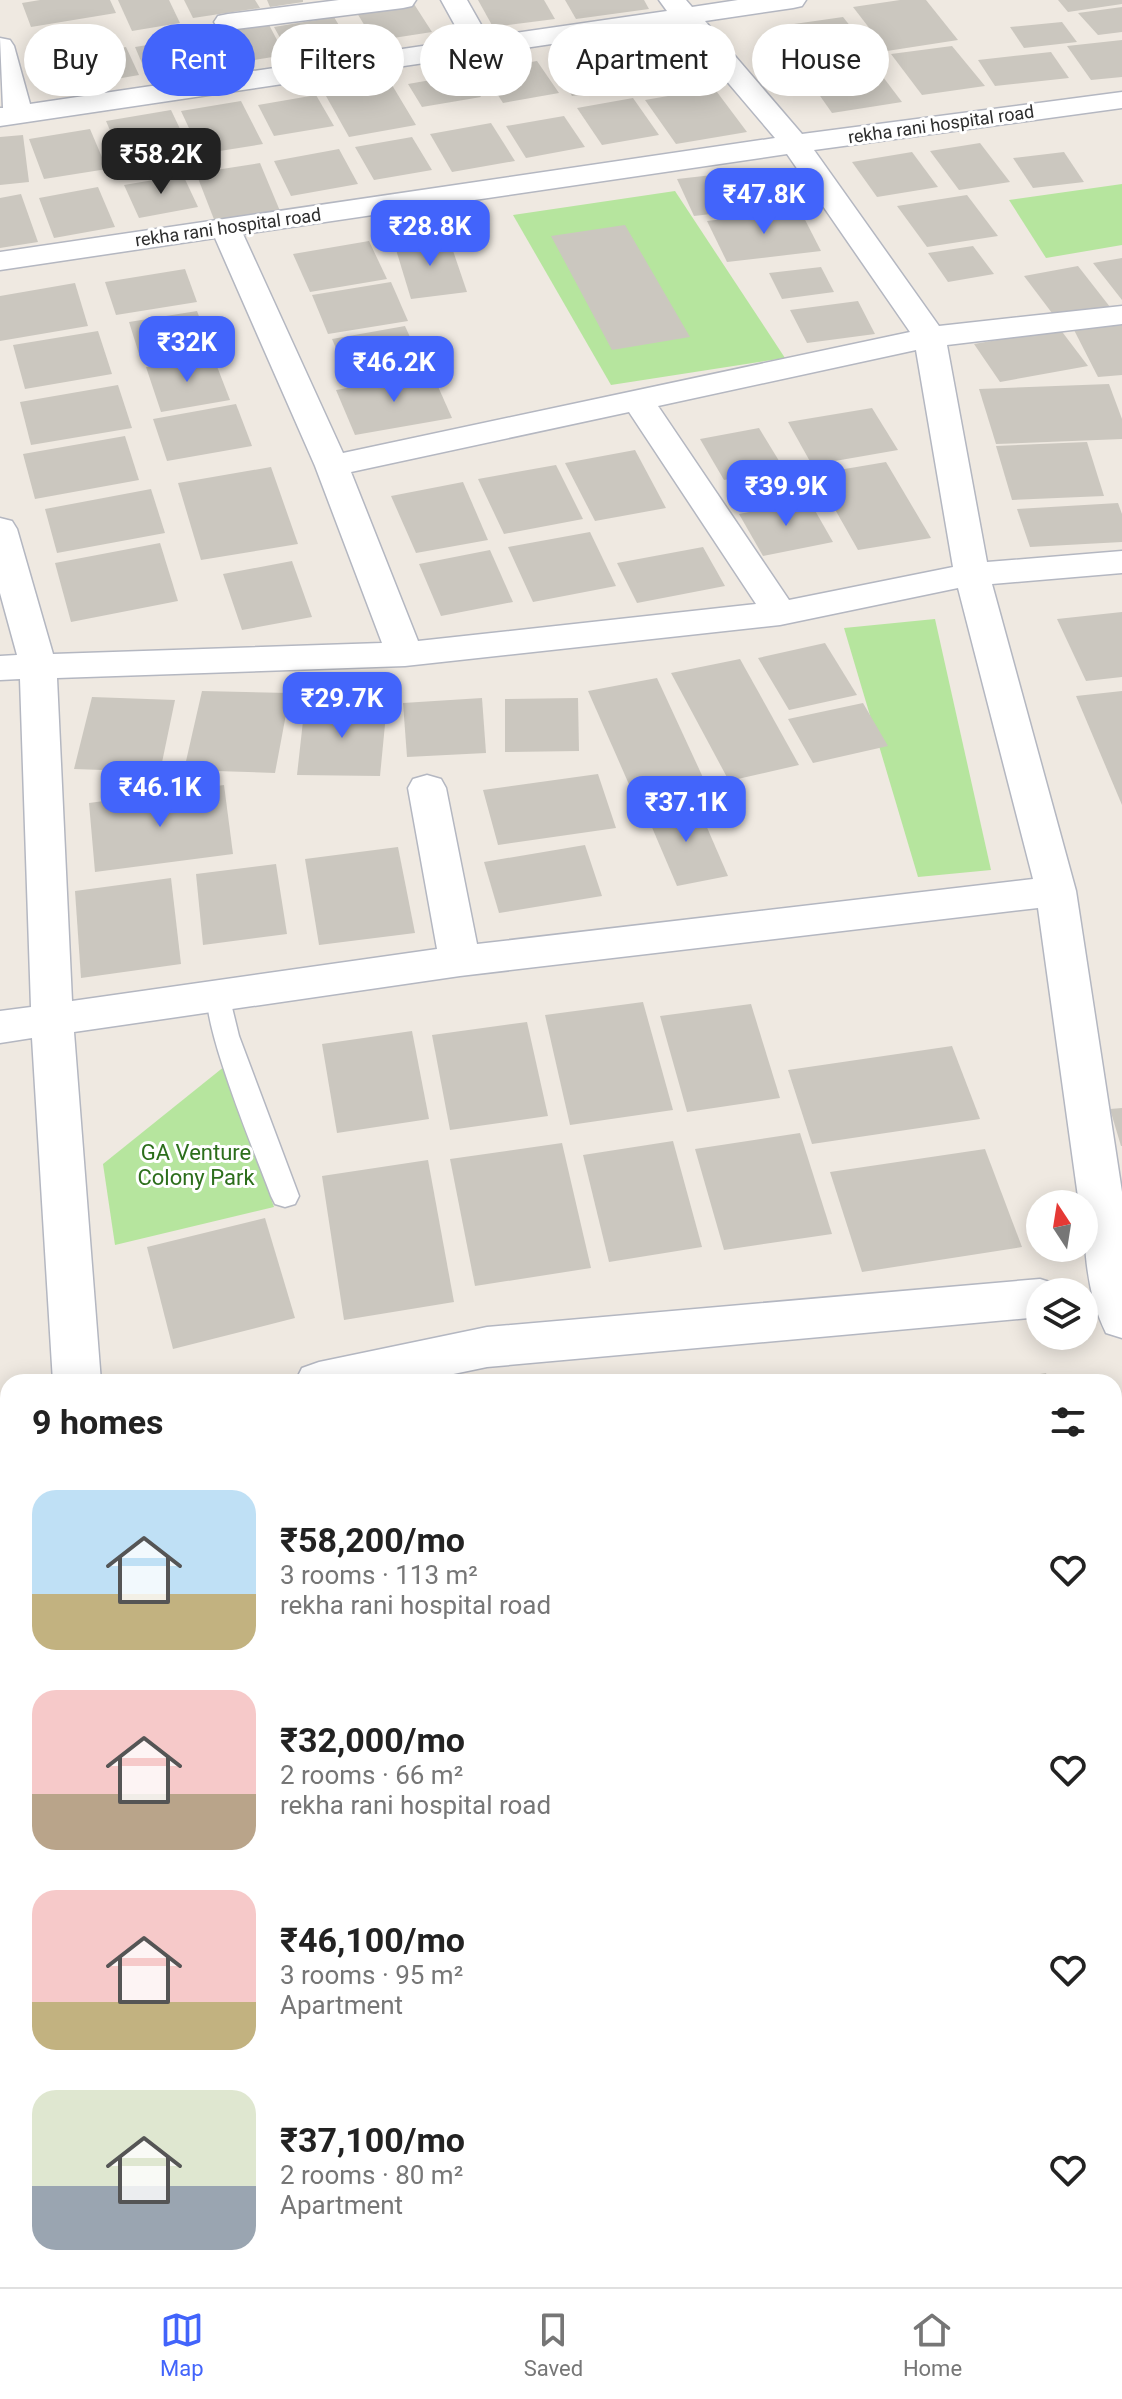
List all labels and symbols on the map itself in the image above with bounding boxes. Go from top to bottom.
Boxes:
street label: rekha rani hospital road [847,101,1035,147]
pin: ₹58.2K [96,128,226,196]
pin: ₹47.8K [699,168,829,236]
pin: ₹28.8K [365,200,495,268]
street label: rekha rani hospital road [134,204,322,250]
pin: ₹32K [140,316,234,384]
pin: ₹46.2K [329,336,459,404]
pin: ₹39.9K [721,460,851,528]
pin: ₹29.7K [277,672,407,740]
pin: ₹46.1K [95,761,225,829]
pin: ₹37.1K [621,776,751,844]
park label: GA Venture Colony Park [137,1140,255,1190]
north arrow [1026,1190,1098,1262]

